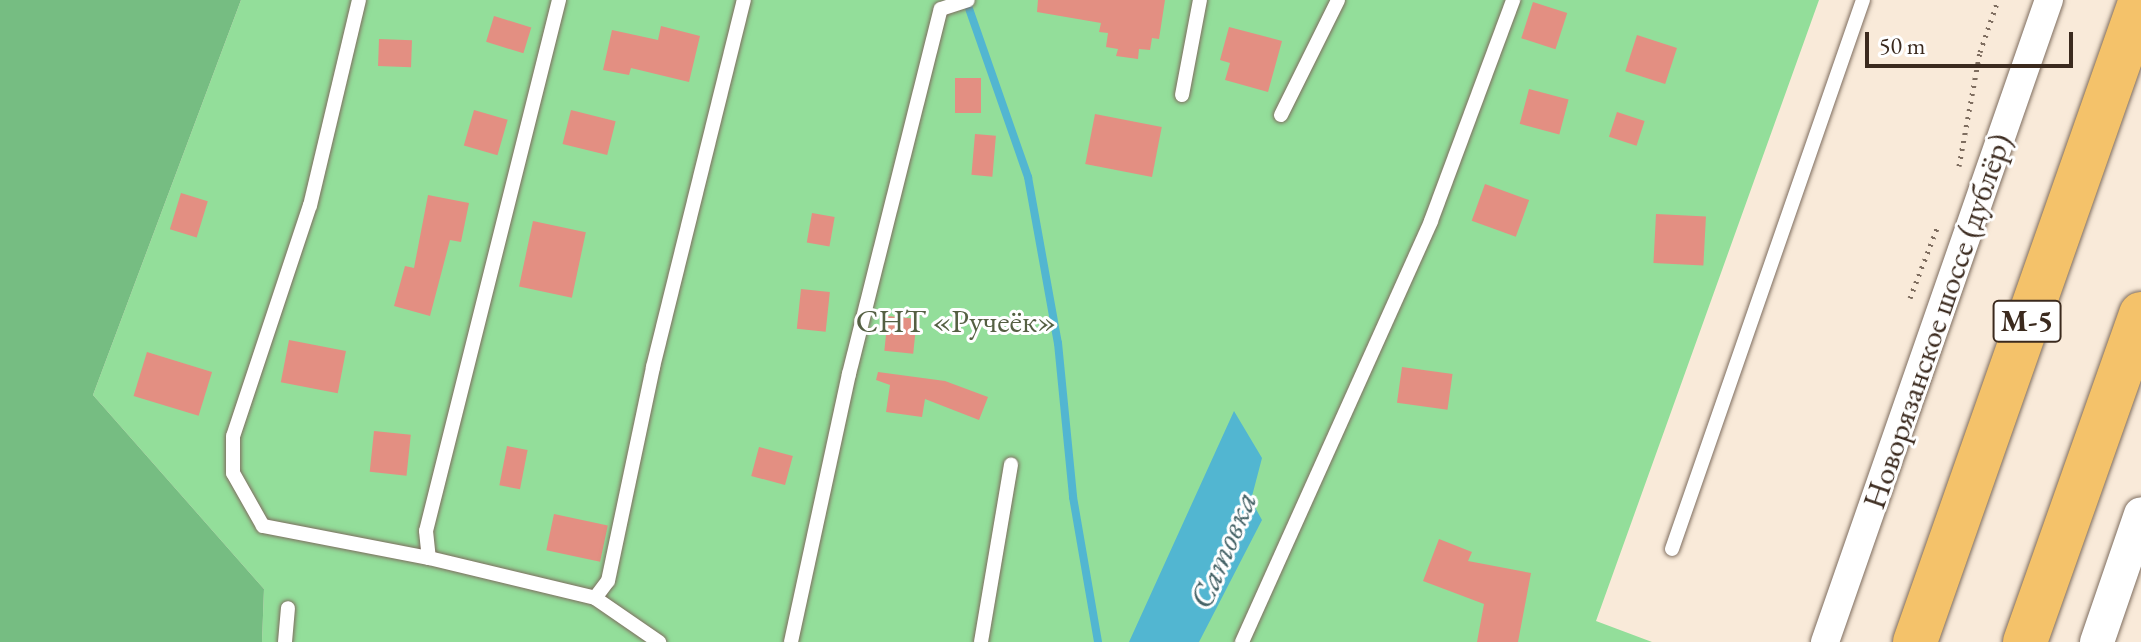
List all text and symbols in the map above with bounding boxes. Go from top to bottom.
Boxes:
scale bar [1869,16,2077,66]
text: 50 m [1879,30,1926,61]
street label: Новорязанское шоссе (дублёр) [1855,128,2019,514]
road number: М-5 [1991,295,2063,347]
park label: СНТ «Ручеёк» [856,302,1056,340]
water label: Сатовка [1180,485,1266,615]

